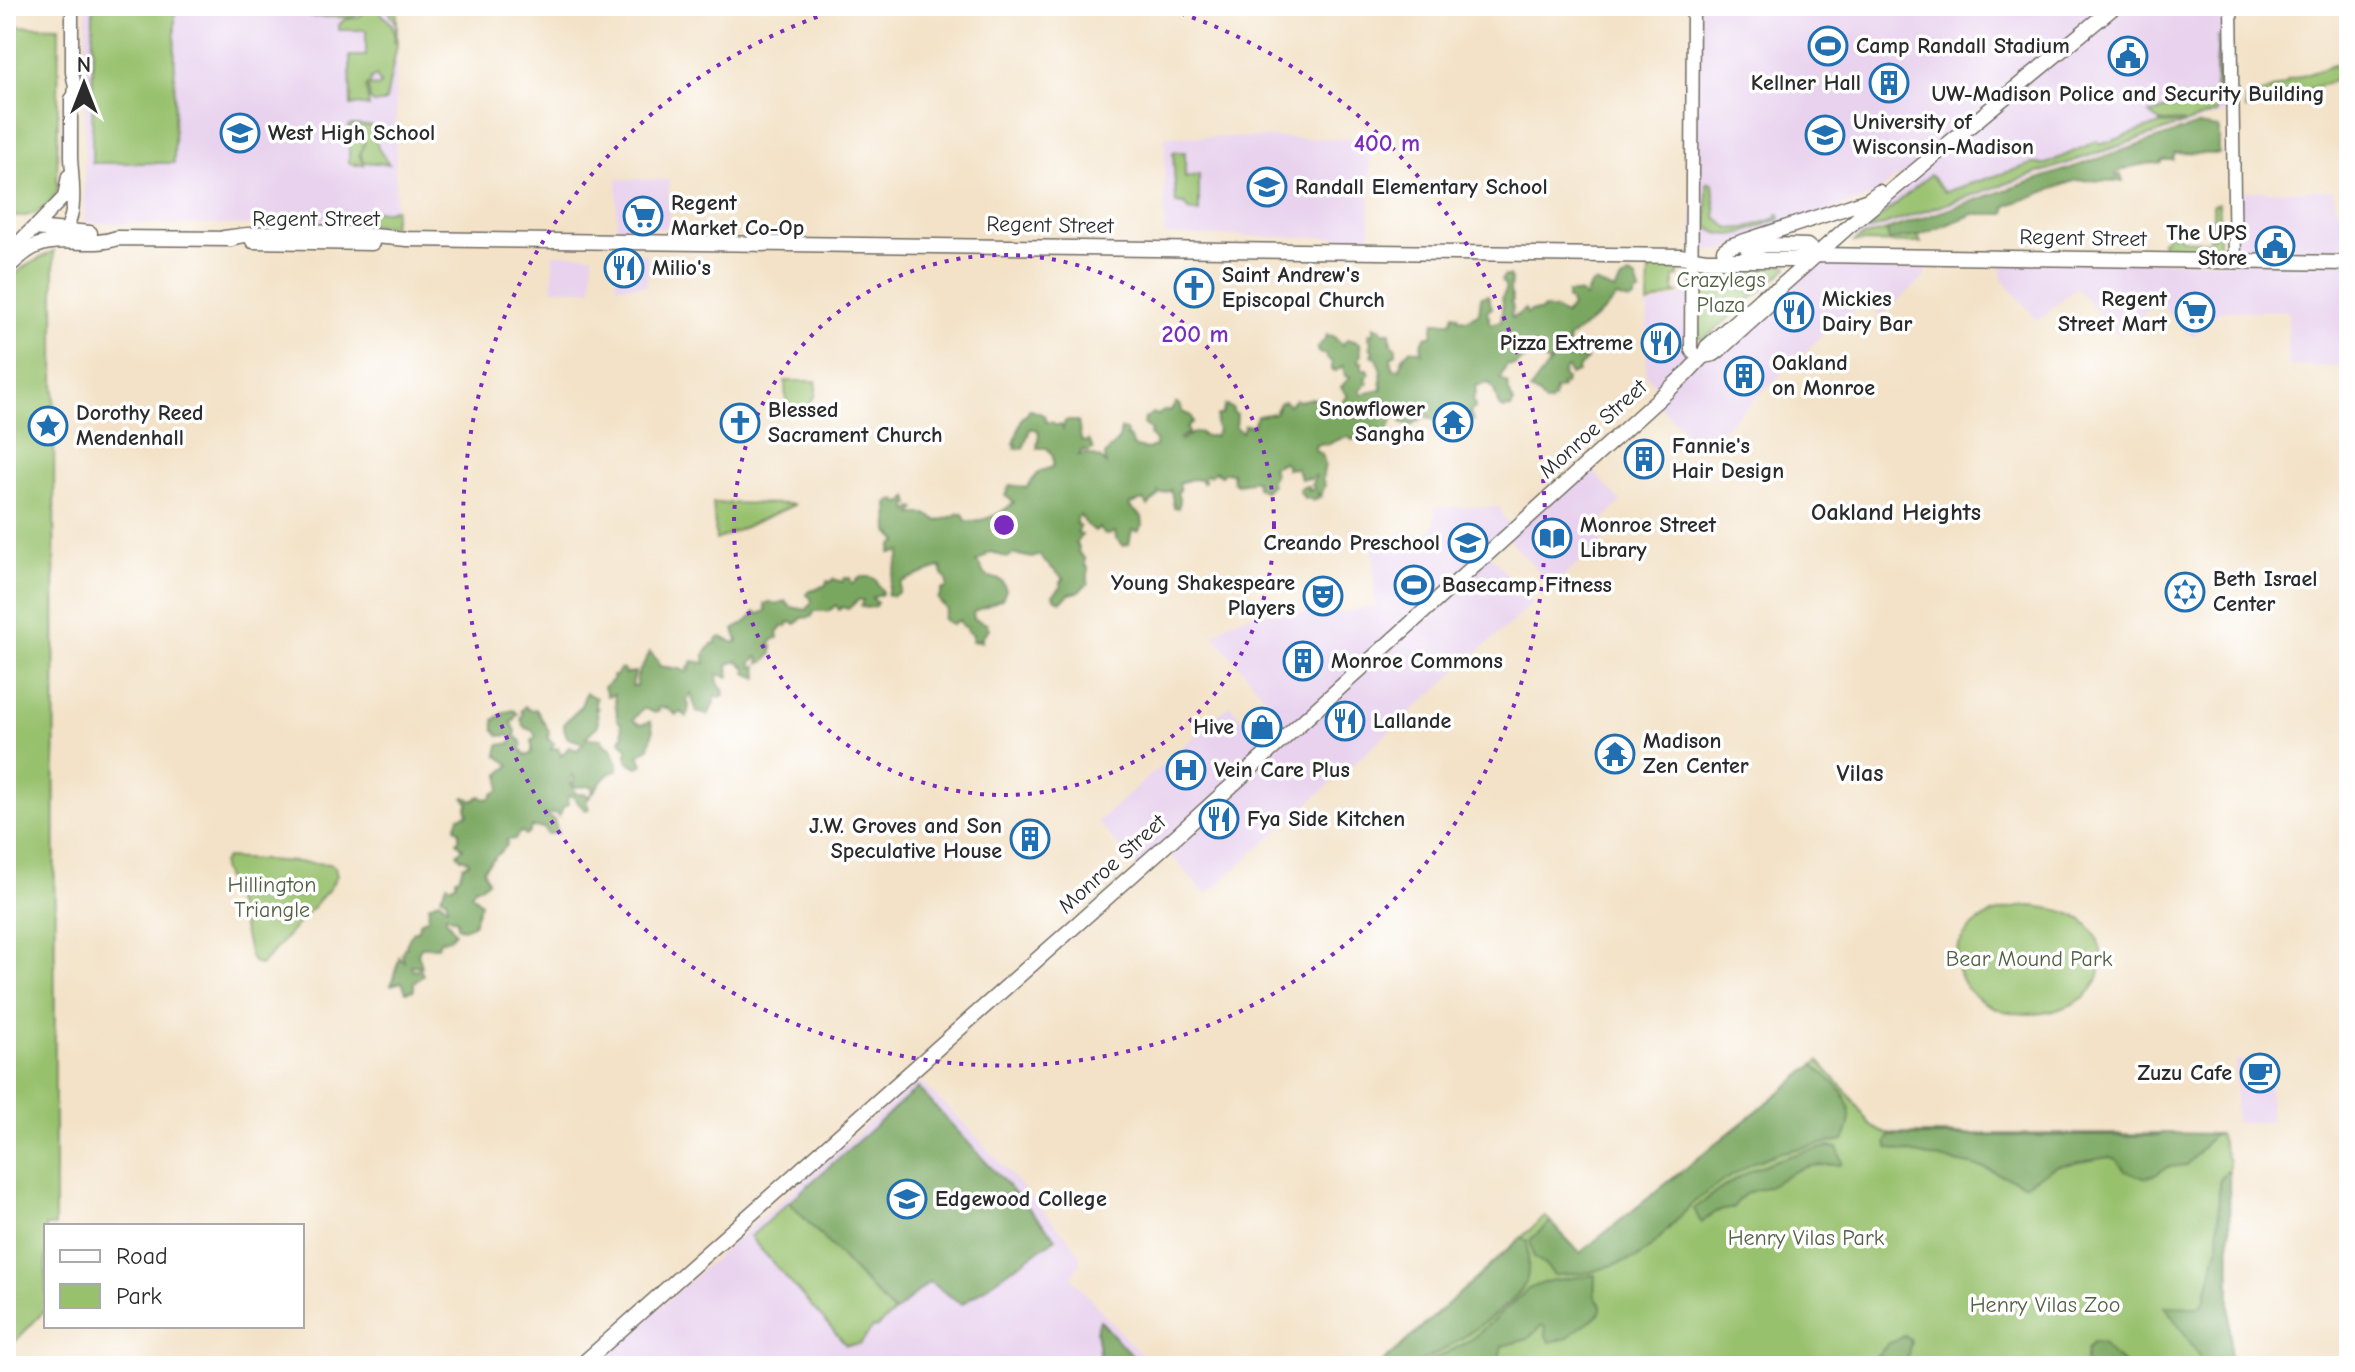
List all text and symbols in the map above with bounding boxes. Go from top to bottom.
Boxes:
sports icon: Camp Randall Stadium [1807,25,1849,67]
place label: Camp Randall Stadium [1856,33,2070,59]
public building icon: UW-Madison Police and Security Building [2107,35,2149,77]
north arrow [44,44,124,124]
text: N [77,52,91,78]
building icon: Kellner Hall [1868,62,1910,104]
place label: Kellner Hall [1751,70,1861,96]
place label: UW-Madison Police and Security Building [1931,81,2325,107]
place label: University of Wisconsin-Madison [1853,109,2034,160]
school or university icon: West High School [219,112,261,154]
school or university icon: University of Wisconsin-Madison [1804,114,1846,156]
place label: West High School [268,120,435,146]
text: 400 m [1354,129,1420,157]
school or university icon: Randall Elementary School [1246,166,1288,208]
place label: Randall Elementary School [1295,174,1548,200]
place label: Regent Market Co-Op [671,190,804,241]
supermarket icon: Regent Market Co-Op [622,195,664,237]
street label: Regent Street [252,206,380,232]
street label: Regent Street [986,211,1115,239]
place label: The UPS Store [2166,220,2247,271]
street label: Regent Street [2019,224,2148,252]
public building icon: The UPS Store [2254,225,2296,267]
restaurant icon: Milio's [603,247,645,289]
place label: Milio's [652,255,711,281]
place label: Saint Andrew's Episcopal Church [1222,262,1385,313]
church icon: Saint Andrew's Episcopal Church [1173,267,1215,309]
park label: Crazylegs Plaza [1676,267,1766,318]
place label: Mickies Dairy Bar [1822,286,1913,337]
place label: Regent Street Mart [2058,286,2168,337]
restaurant icon: Mickies Dairy Bar [1773,291,1815,333]
supermarket icon: Regent Street Mart [2174,291,2216,333]
text: 200 m [1161,320,1229,348]
restaurant icon: Pizza Extreme [1640,322,1682,364]
place label: Pizza Extreme [1500,330,1633,356]
place label: Oakland on Monroe [1772,350,1875,401]
building icon: Oakland on Monroe [1723,355,1765,397]
street label: Monroe Street [1534,373,1653,484]
place label: Snowflower Sangha [1319,396,1425,447]
place label: Blessed Sacrament Church [768,397,943,448]
place label: Dorothy Reed Mendenhall [76,400,204,451]
temple icon: Snowflower Sangha [1432,401,1474,443]
church icon: Blessed Sacrament Church [719,402,761,444]
place icon: Dorothy Reed Mendenhall [27,405,69,447]
place label: Fannie's Hair Design [1672,433,1784,484]
building icon: Fannie's Hair Design [1623,438,1665,480]
district label: Oakland Heights [1811,498,1981,526]
centre of rings [990,511,1018,539]
place label: Monroe Street Library [1580,512,1717,563]
library icon: Monroe Street Library [1531,517,1573,559]
school or university icon: Creando Preschool [1447,522,1489,564]
place label: Creando Preschool [1264,530,1440,556]
sports icon: Basecamp Fitness [1393,564,1435,606]
place label: Beth Israel Center [2213,566,2318,617]
place label: Young Shakespeare Players [1111,570,1295,621]
synagogue icon: Beth Israel Center [2164,571,2206,613]
place label: Basecamp Fitness [1442,572,1612,598]
theatre icon: Young Shakespeare Players [1302,575,1344,617]
building icon: Monroe Commons [1282,640,1324,682]
place label: Monroe Commons [1331,648,1503,674]
restaurant icon: Lallande [1324,700,1366,742]
shop icon: Hive [1241,706,1283,748]
place label: Lallande [1373,708,1451,734]
place label: Hive [1193,714,1234,740]
place label: Madison Zen Center [1643,728,1749,779]
temple icon: Madison Zen Center [1594,733,1636,775]
hospital icon: Vein Care Plus [1165,749,1207,791]
place label: Vein Care Plus [1214,757,1350,783]
district label: Vilas [1837,759,1883,787]
restaurant icon: Fya Side Kitchen [1198,798,1240,840]
place label: Fya Side Kitchen [1247,806,1405,832]
street label: Monroe Street [1053,808,1172,919]
place label: J.W. Groves and Son Speculative House [809,813,1002,864]
building icon: J.W. Groves and Son Speculative House [1009,818,1051,860]
park label: Hillington Triangle [228,872,316,923]
park label: Bear Mound Park [1946,946,2113,972]
cafe icon: Zuzu Cafe [2239,1052,2281,1094]
place label: Zuzu Cafe [2137,1060,2232,1086]
school or university icon: Edgewood College [886,1178,928,1220]
place label: Edgewood College [935,1186,1107,1212]
legend [44,1224,304,1328]
park label: Henry Vilas Park [1728,1225,1885,1251]
text: Road [116,1242,168,1270]
text: Park [116,1282,162,1310]
park label: Henry Vilas Zoo [1970,1292,2120,1318]

